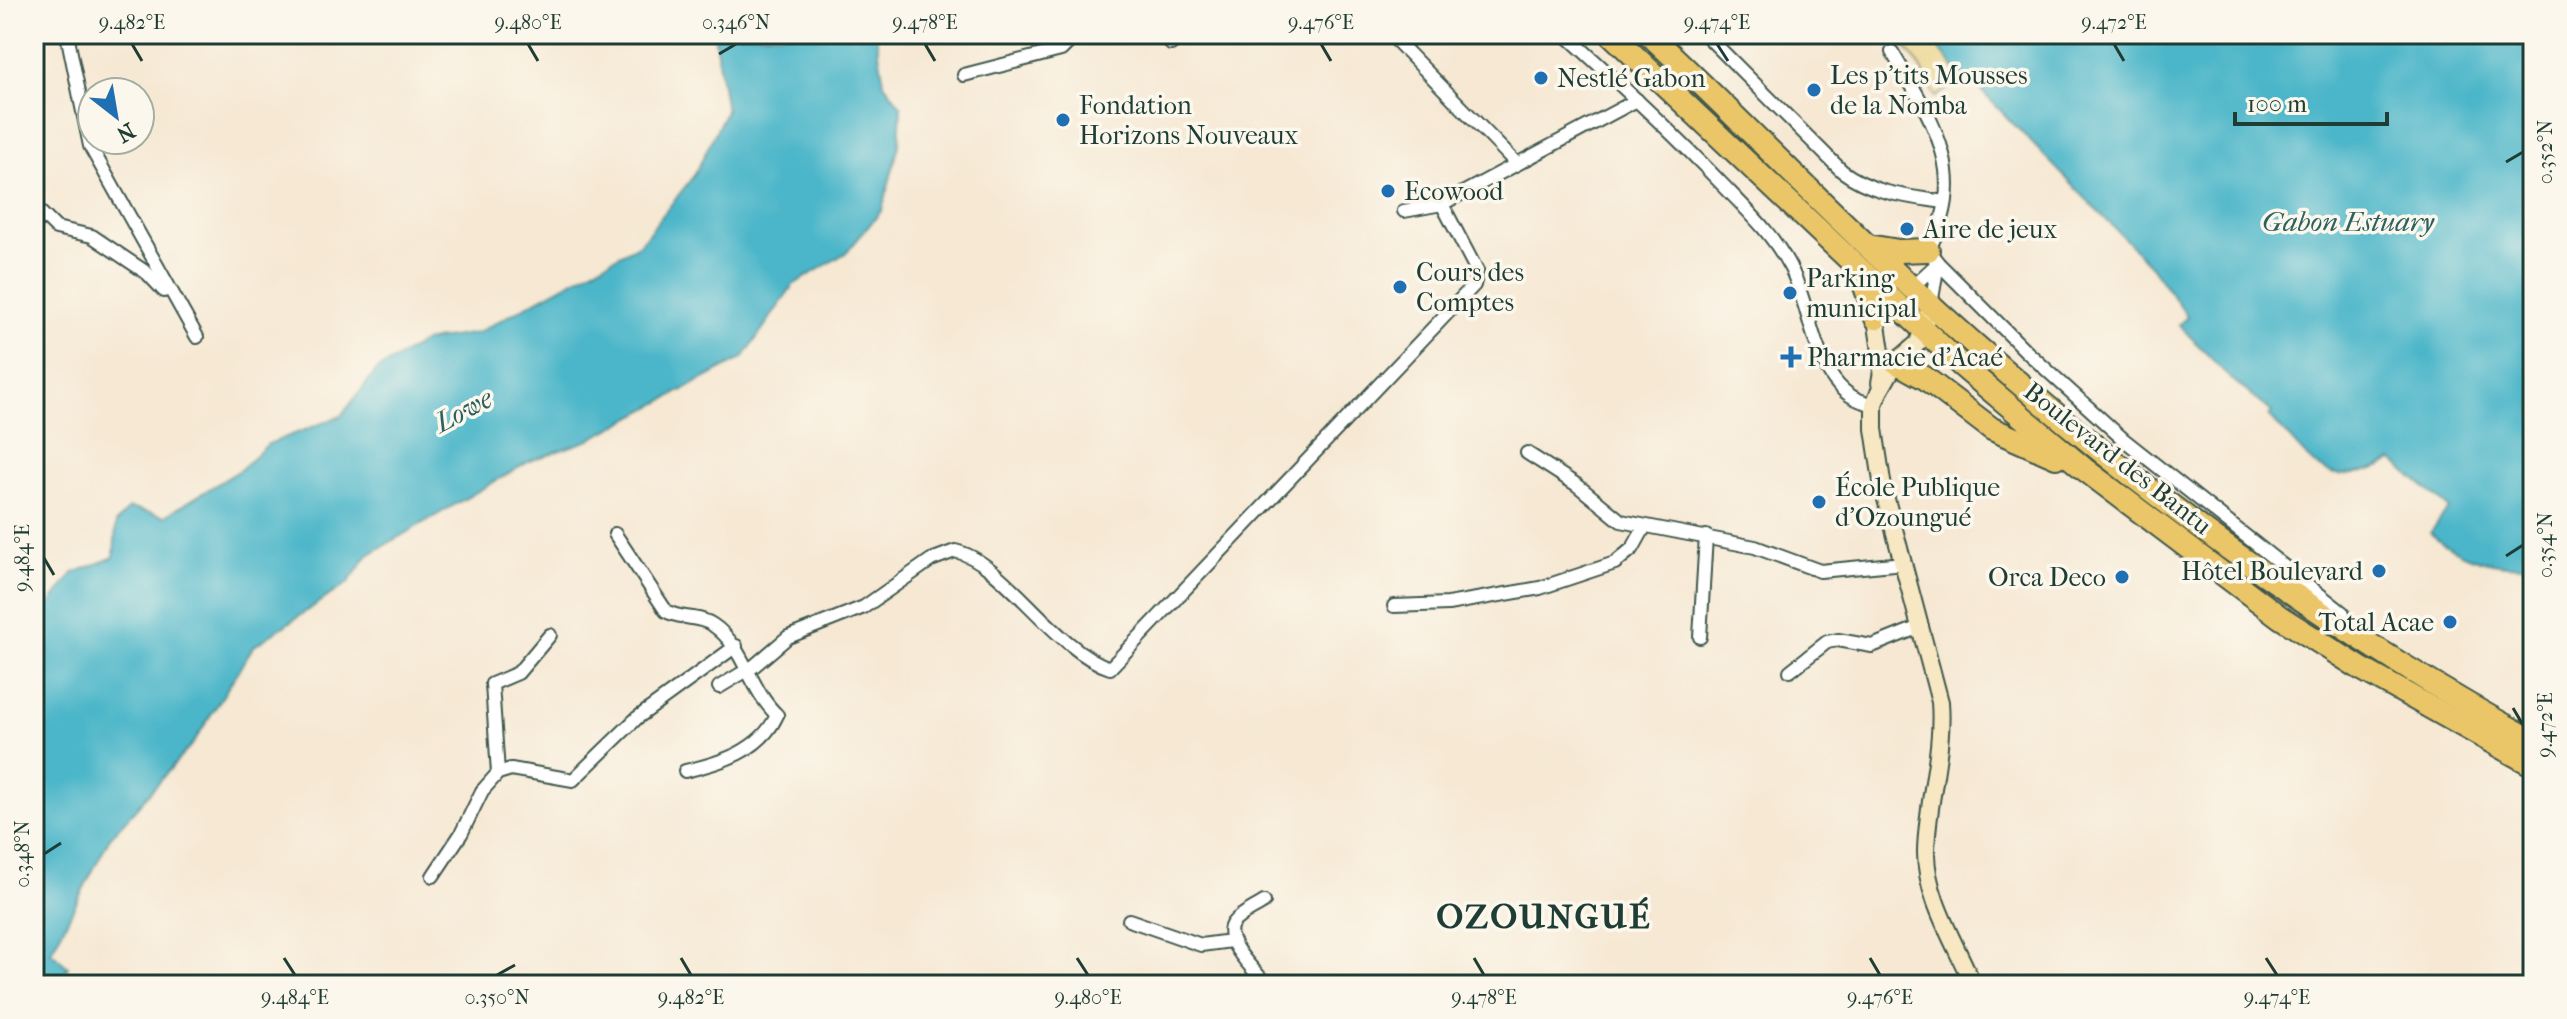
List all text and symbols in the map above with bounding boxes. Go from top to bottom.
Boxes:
text: 9.482°E [99,11,165,34]
text: 9.480°E [494,11,562,34]
text: 0.346°N [702,11,770,34]
text: 9.478°E [892,11,958,34]
text: 9.476°E [1288,11,1354,34]
text: 9.474°E [1684,11,1750,34]
text: 9.472°E [2081,11,2147,34]
place label: Les p’tits Mousses de la Nomba [1830,60,2028,121]
place label: Nestlé Gabon [1557,63,1706,94]
marker: Nestlé Gabon [1532,69,1550,87]
north arrow [76,76,156,156]
scale bar [2235,76,2387,126]
marker: Les p’tits Mousses de la Nomba [1805,81,1823,99]
place label: Fondation Horizons Nouveaux [1079,90,1298,151]
text: 100 m [2247,90,2307,118]
marker: Fondation Horizons Nouveaux [1054,111,1072,129]
text: N [112,117,140,148]
text: 0.352°N [2534,120,2557,184]
place label: Ecowood [1404,176,1504,207]
marker: Ecowood [1379,182,1397,200]
water label: Gabon Estuary [2262,205,2436,238]
place label: Aire de jeux [1922,214,2058,245]
marker: Aire de jeux [1898,220,1916,238]
place label: Cours des Comptes [1416,257,1524,318]
place label: Parking municipal [1806,263,1917,324]
marker: Cours des Comptes [1391,278,1409,296]
marker: Parking municipal [1781,284,1799,302]
place label: Pharmacie d'Acaé [1807,342,2003,373]
marker: Pharmacie d'Acaé [1782,348,1800,366]
street label: Boulevard des Bantu [2018,376,2218,541]
water label: Lowe [427,381,498,440]
place label: École Publique d'Ozoungué [1835,471,2000,533]
marker: École Publique d'Ozoungué [1810,493,1828,511]
text: 0.354°N [2534,512,2557,578]
text: 9.484°E [11,524,34,592]
place label: Hôtel Boulevard [2181,556,2364,587]
place label: Orca Deco [1988,562,2106,593]
marker: Hôtel Boulevard [2370,562,2388,580]
marker: Orca Deco [2113,568,2131,586]
place label: Total Acae [2319,607,2434,638]
marker: Total Acae [2441,613,2459,631]
text: 9.472°E [2534,692,2557,758]
text: 0.348°N [11,820,34,888]
district label: OZOUNGUÉ [1436,896,1652,937]
text: 9.484°E [261,986,329,1009]
text: 0.350°N [464,986,530,1009]
text: 9.482°E [658,986,724,1009]
text: 9.480°E [1054,986,1122,1009]
text: 9.478°E [1451,986,1517,1009]
text: 9.476°E [1847,986,1913,1009]
text: 9.474°E [2244,986,2310,1009]

